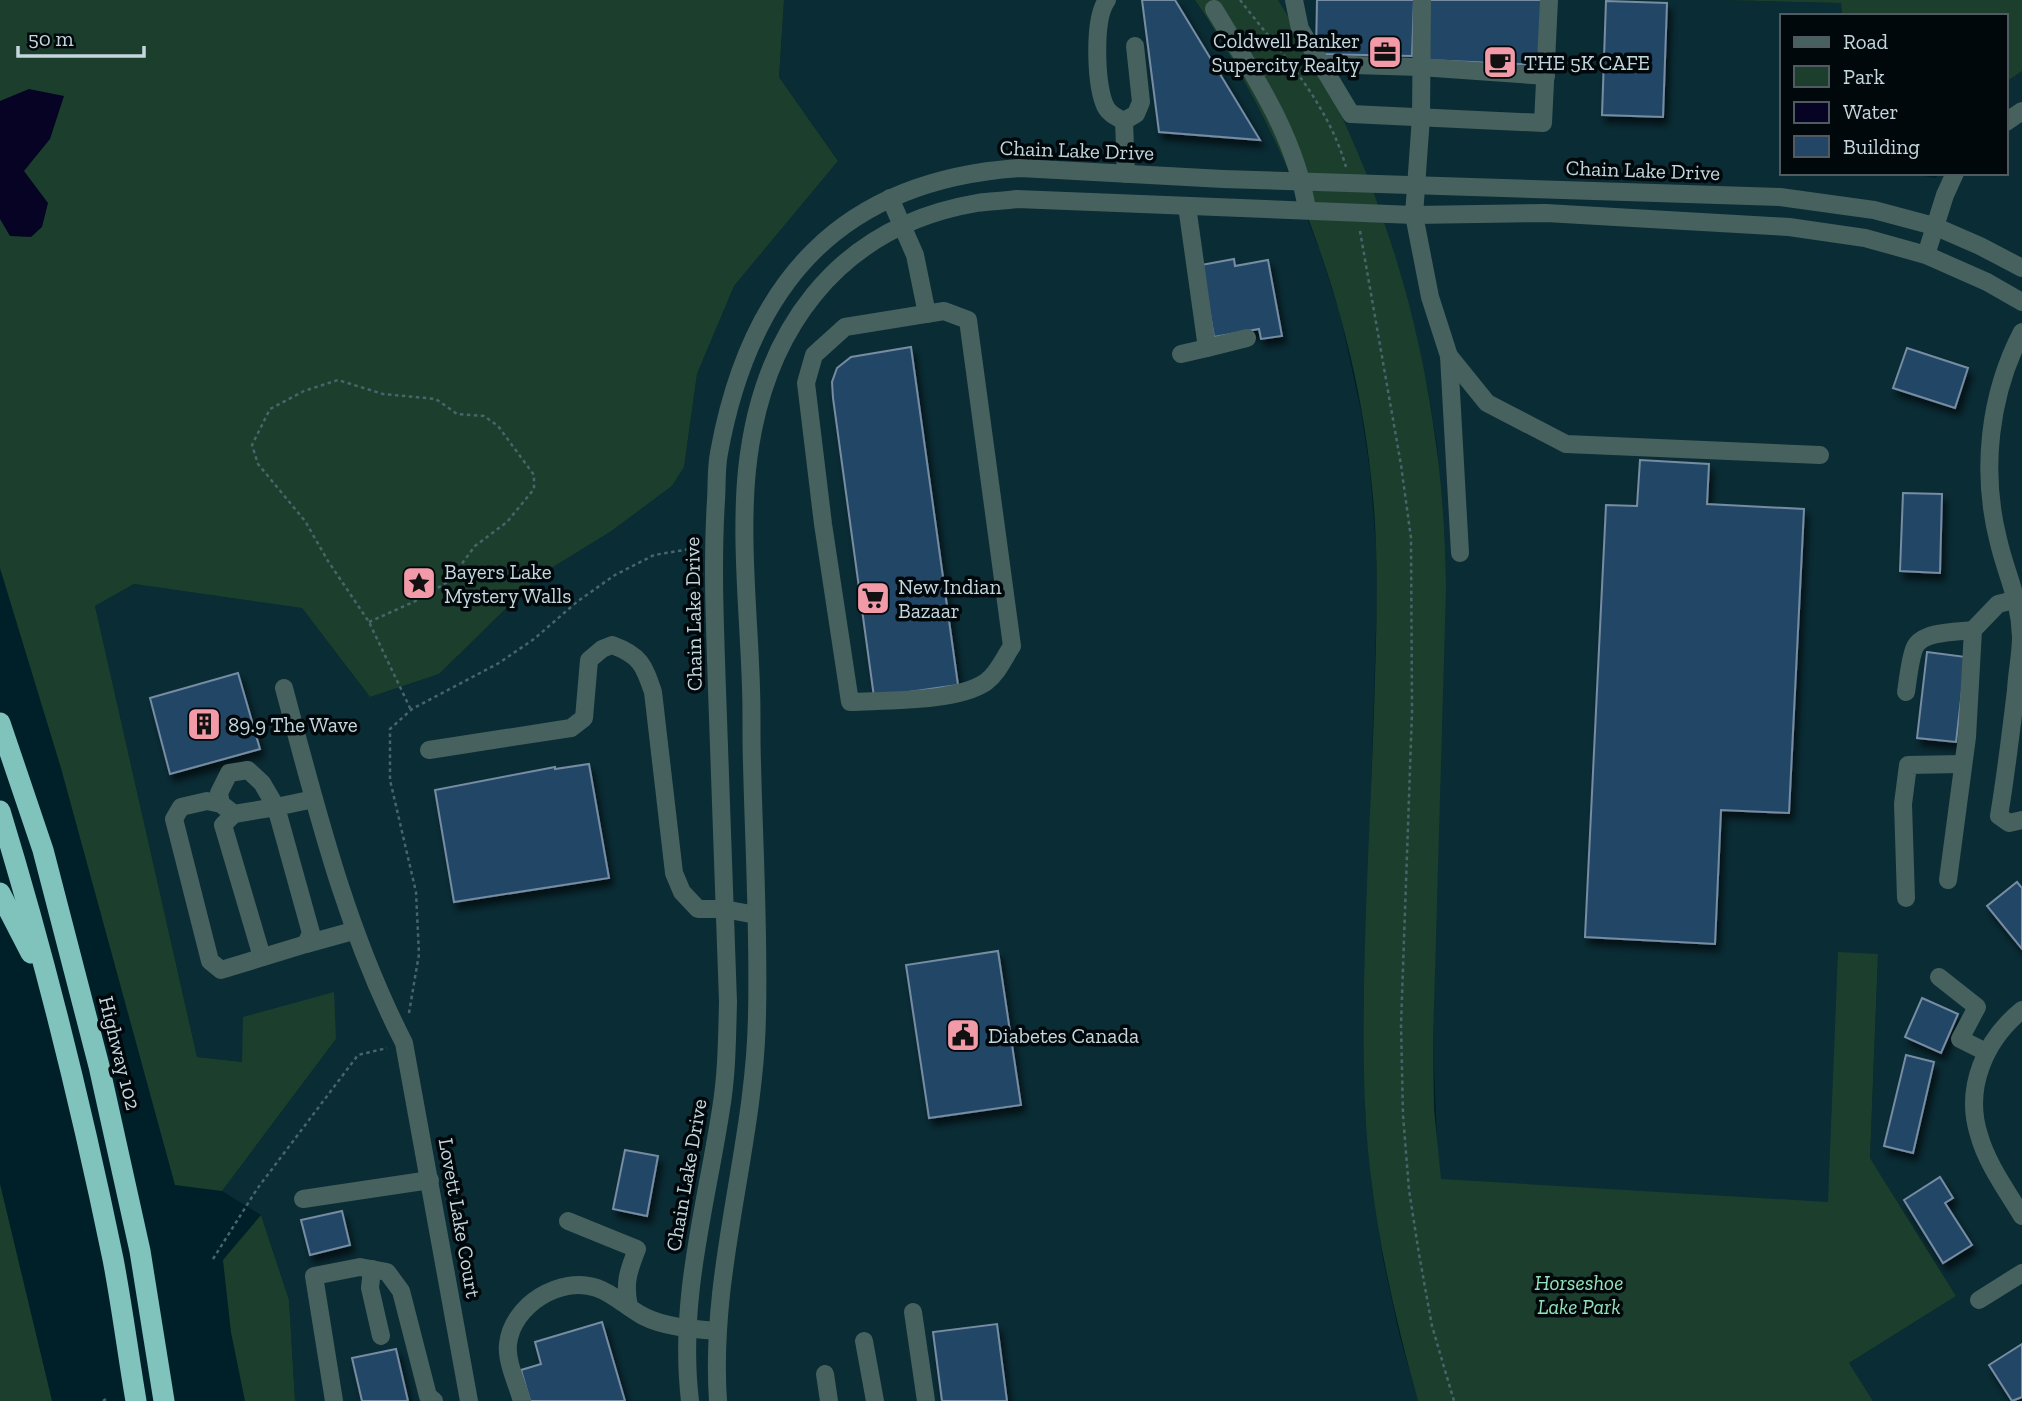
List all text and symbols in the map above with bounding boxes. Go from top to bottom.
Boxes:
scale bar [18,14,144,58]
legend [1780,14,2008,175]
text: 50 m [28,26,74,51]
place label: Coldwell Banker Supercity Realty [1212,28,1360,77]
text: Road [1843,29,1889,54]
office icon: Coldwell Banker Supercity Realty [1366,33,1404,71]
cafe icon: THE 5K CAFE [1481,43,1519,81]
place label: THE 5K CAFE [1524,50,1650,75]
text: Park [1843,64,1885,89]
text: Water [1843,99,1898,124]
text: Building [1843,134,1920,159]
street label: Chain Lake Drive [999,135,1155,165]
street label: Chain Lake Drive [1565,155,1721,185]
street label: Chain Lake Drive [679,536,707,691]
place label: Bayers Lake Mystery Walls [444,559,571,608]
place icon: Bayers Lake Mystery Walls [400,564,438,602]
place label: New Indian Bazaar [898,574,1001,623]
supermarket icon: New Indian Bazaar [854,579,892,617]
building icon: 89.9 The Wave [185,705,223,743]
place label: 89.9 The Wave [228,712,358,737]
street label: Highway 102 [94,994,146,1112]
public building icon: Diabetes Canada [944,1016,982,1054]
place label: Diabetes Canada [988,1023,1139,1048]
street label: Chain Lake Drive [660,1097,712,1253]
street label: Lovett Lake Court [434,1136,486,1300]
park label: Horseshoe Lake Park [1535,1270,1623,1319]

